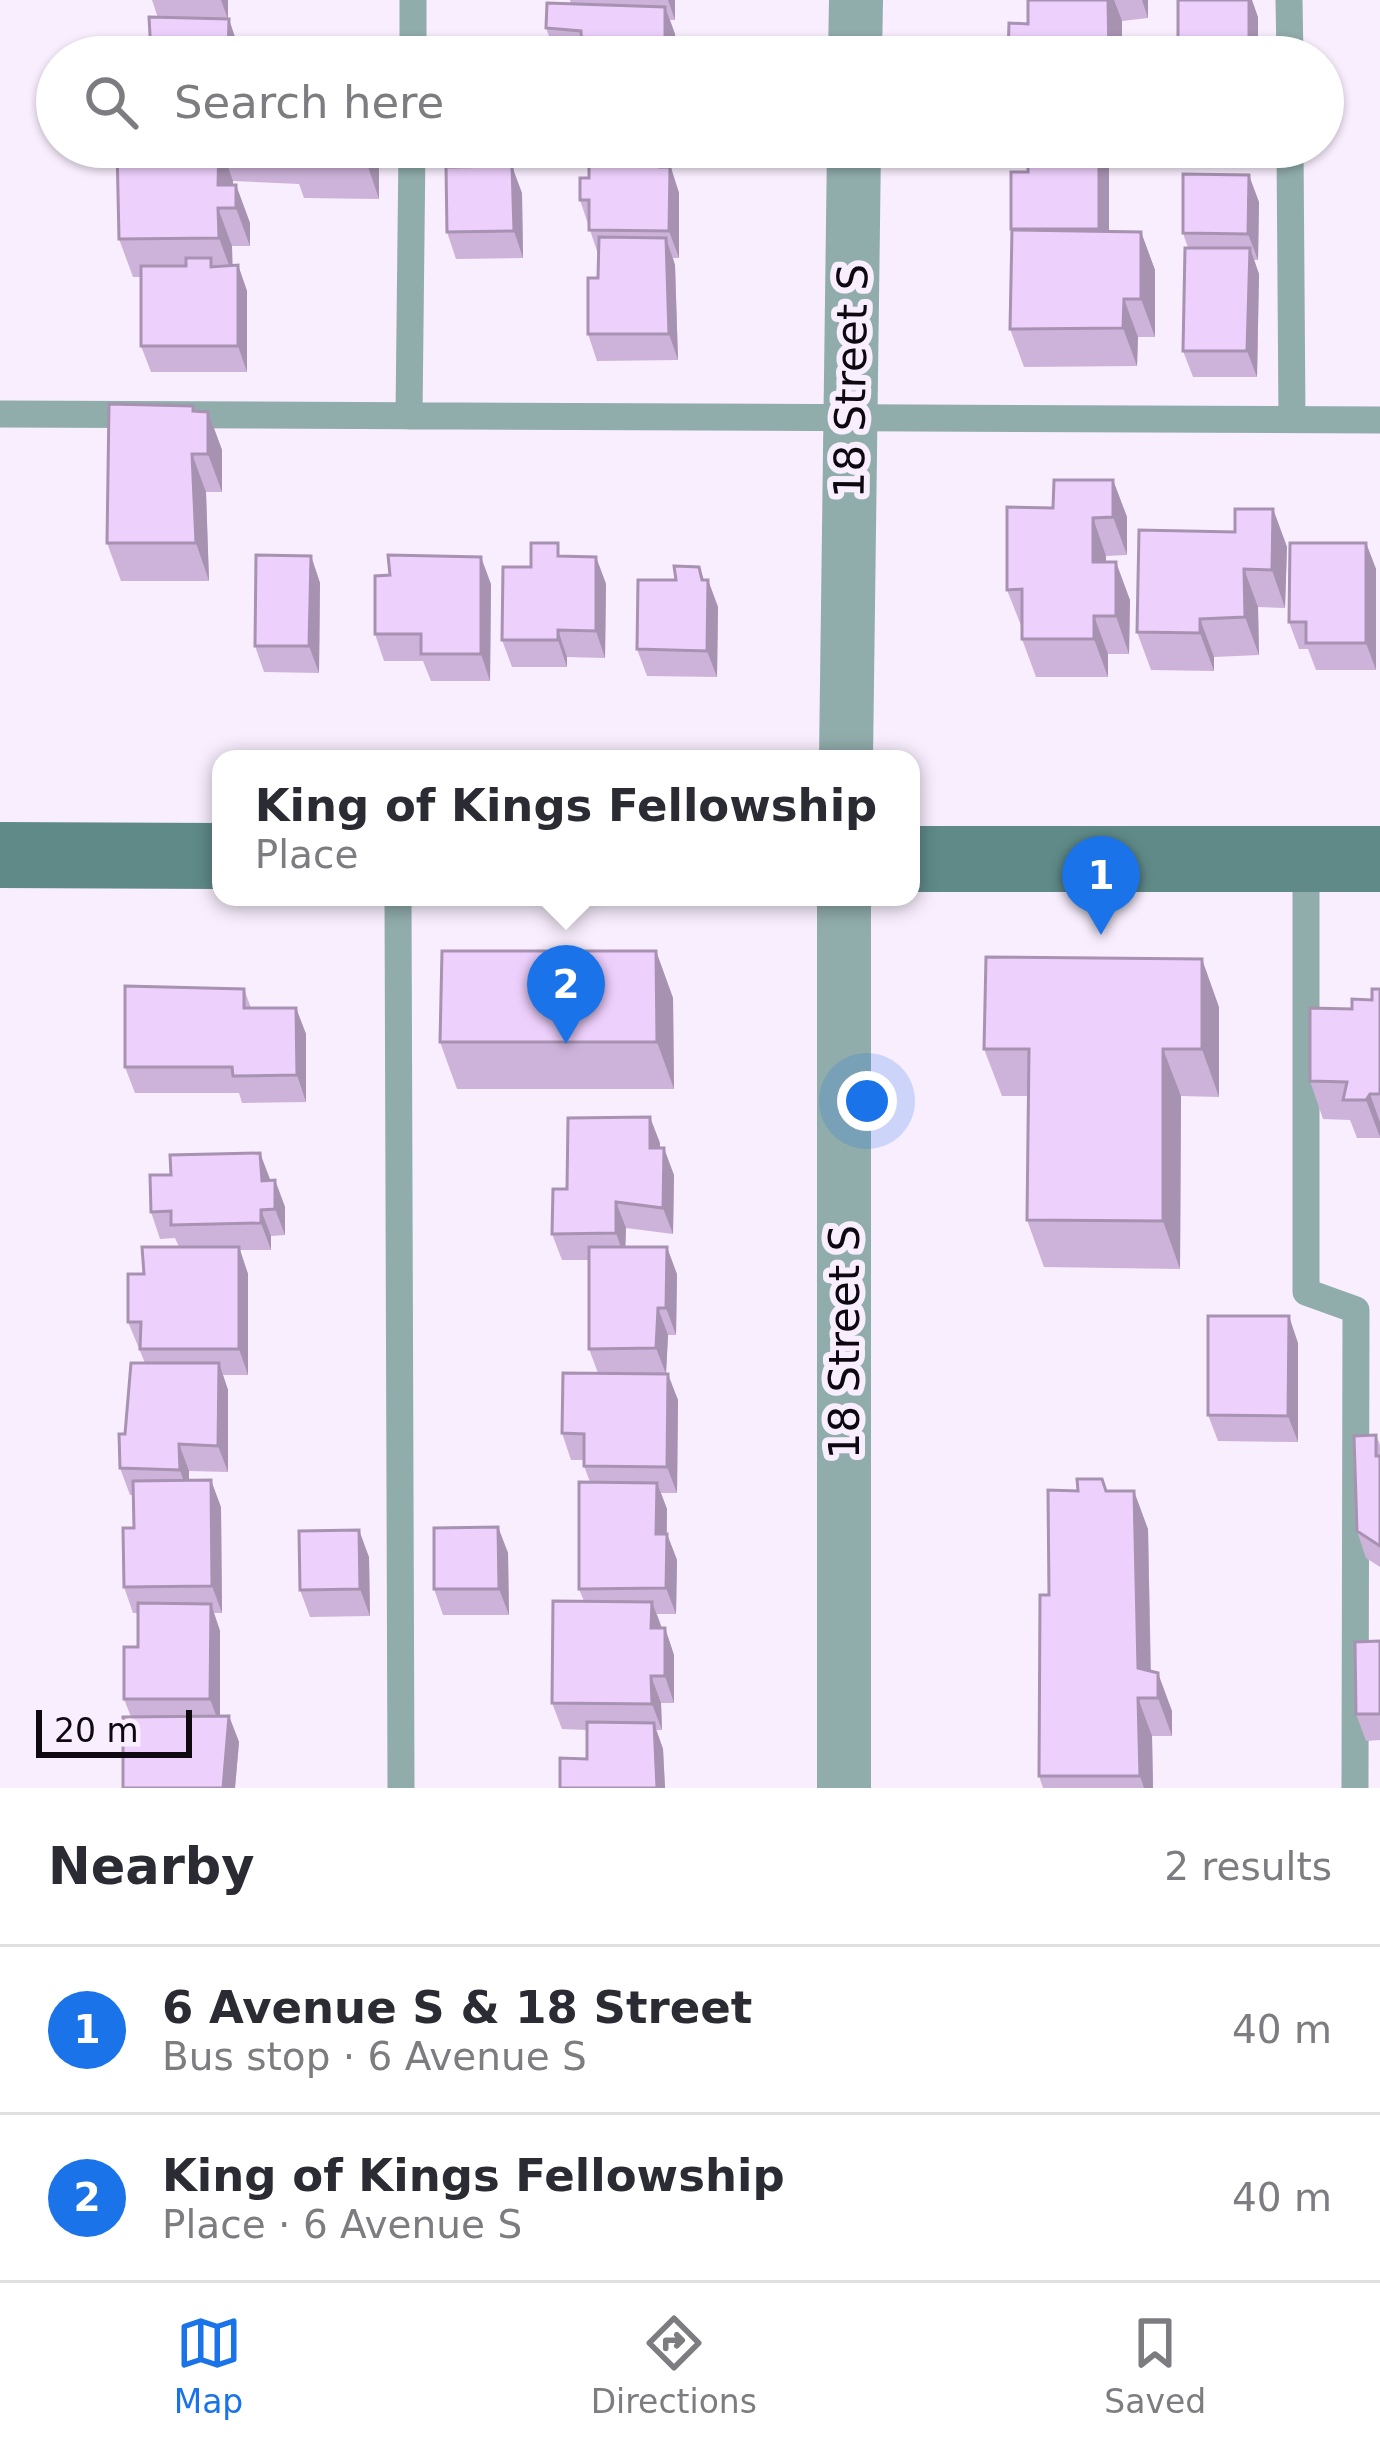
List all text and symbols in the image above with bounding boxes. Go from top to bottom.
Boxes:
search box [36,36,1344,168]
icon: search [78,69,144,135]
text: Search here [174,76,444,129]
street label: 18 Street S [824,263,878,499]
popup [212,750,920,906]
text: King of Kings Fellowship [255,779,877,832]
text: Place [255,832,358,877]
pin: 1 [1062,836,1140,935]
pin: 2 [527,945,605,1044]
your location [837,1071,897,1131]
street label: 18 Street S [820,1225,869,1459]
scale bar [36,1704,192,1757]
text: 20 m [54,1711,139,1750]
text: Nearby [48,1837,255,1896]
text: 2 results [1164,1844,1332,1889]
text: 6 Avenue S & 18 Street [162,1981,752,2034]
text: 1 [73,2007,101,2052]
text: 40 m [1232,2007,1332,2052]
text: Bus stop · 6 Avenue S [162,2034,587,2079]
text: King of Kings Fellowship [162,2149,785,2202]
text: 2 [73,2175,101,2220]
text: 40 m [1232,2175,1332,2220]
text: Place · 6 Avenue S [162,2202,522,2247]
tab: Map [174,2310,243,2421]
tab: Directions [591,2310,757,2421]
tab: Saved [1104,2310,1206,2421]

